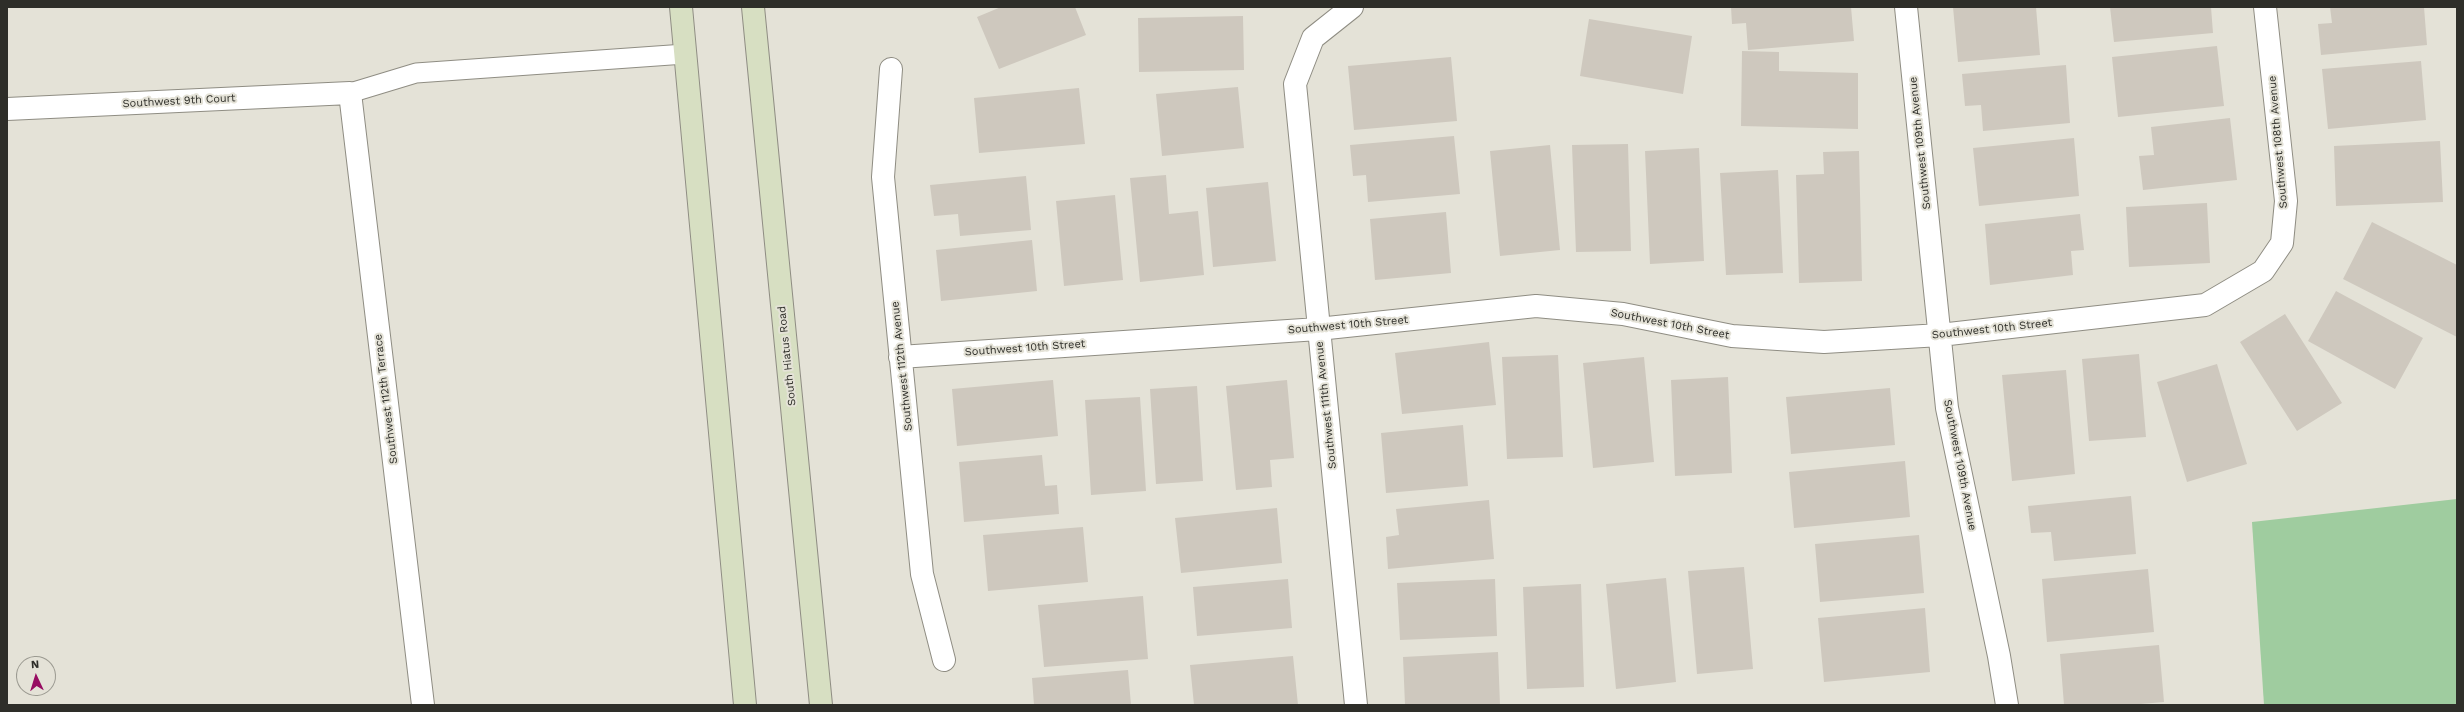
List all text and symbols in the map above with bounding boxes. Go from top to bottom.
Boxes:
street label: Southwest 108th Avenue [2266,75,2290,209]
street label: Southwest 109th Avenue [1906,76,1934,210]
street label: Southwest 9th Court [122,91,236,111]
street label: Southwest 112th Avenue [889,300,915,432]
street label: South Hiatus Road [775,305,799,407]
street label: Southwest 10th Street [1609,306,1731,342]
street label: Southwest 10th Street [1287,313,1409,337]
street label: Southwest 10th Street [1931,316,2053,342]
street label: Southwest 112th Terrace [371,333,401,465]
street label: Southwest 10th Street [964,337,1086,359]
street label: Southwest 111th Avenue [1313,341,1339,469]
street label: Southwest 109th Avenue [1941,398,1979,532]
north arrow [16,656,56,696]
text: N [31,658,40,671]

